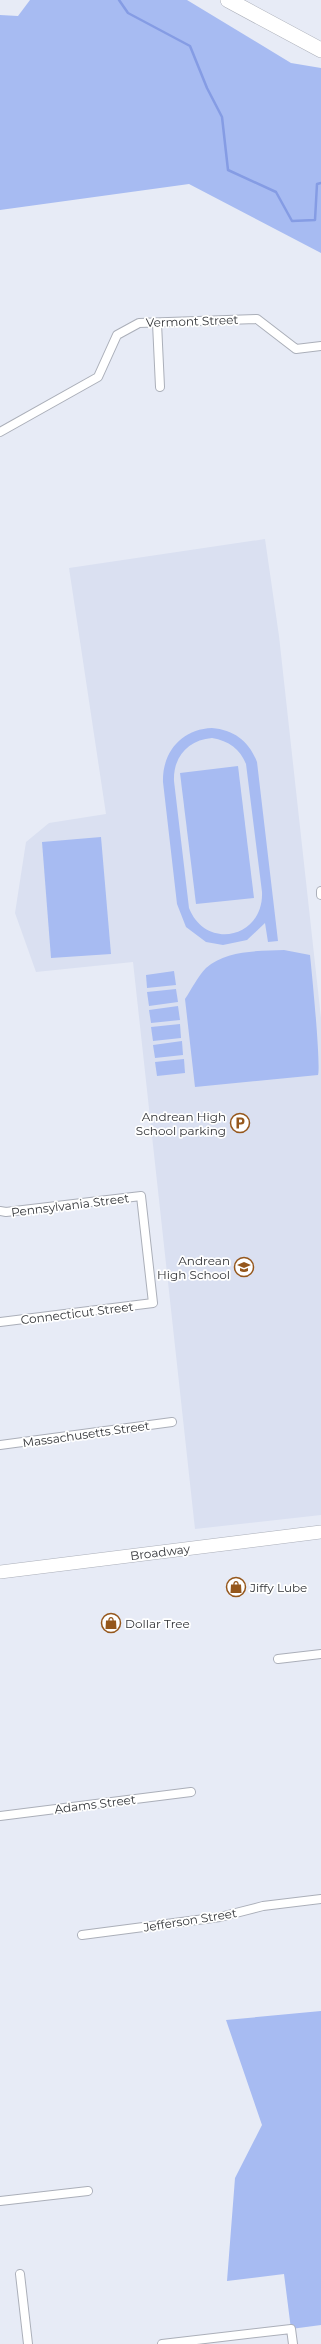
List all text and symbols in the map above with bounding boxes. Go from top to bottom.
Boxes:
street label: Vermont Street [146,312,239,330]
place label: Andrean High School parking [136,1109,226,1138]
parking icon: Andrean High School parking [229,1112,251,1134]
street label: Pennsylvania Street [10,1190,130,1220]
place label: Andrean High School [157,1253,230,1282]
school or university icon: Andrean High School [233,1256,255,1278]
street label: Connecticut Street [20,1299,134,1327]
street label: Massachusetts Street [22,1418,151,1450]
street label: Broadway [129,1541,191,1563]
shop icon: Jiffy Lube [225,1576,247,1598]
place label: Jiffy Lube [249,1580,307,1595]
shop icon: Dollar Tree [100,1612,122,1634]
place label: Dollar Tree [125,1616,190,1631]
street label: Adams Street [54,1792,137,1816]
street label: Jefferson Street [141,1905,238,1935]

